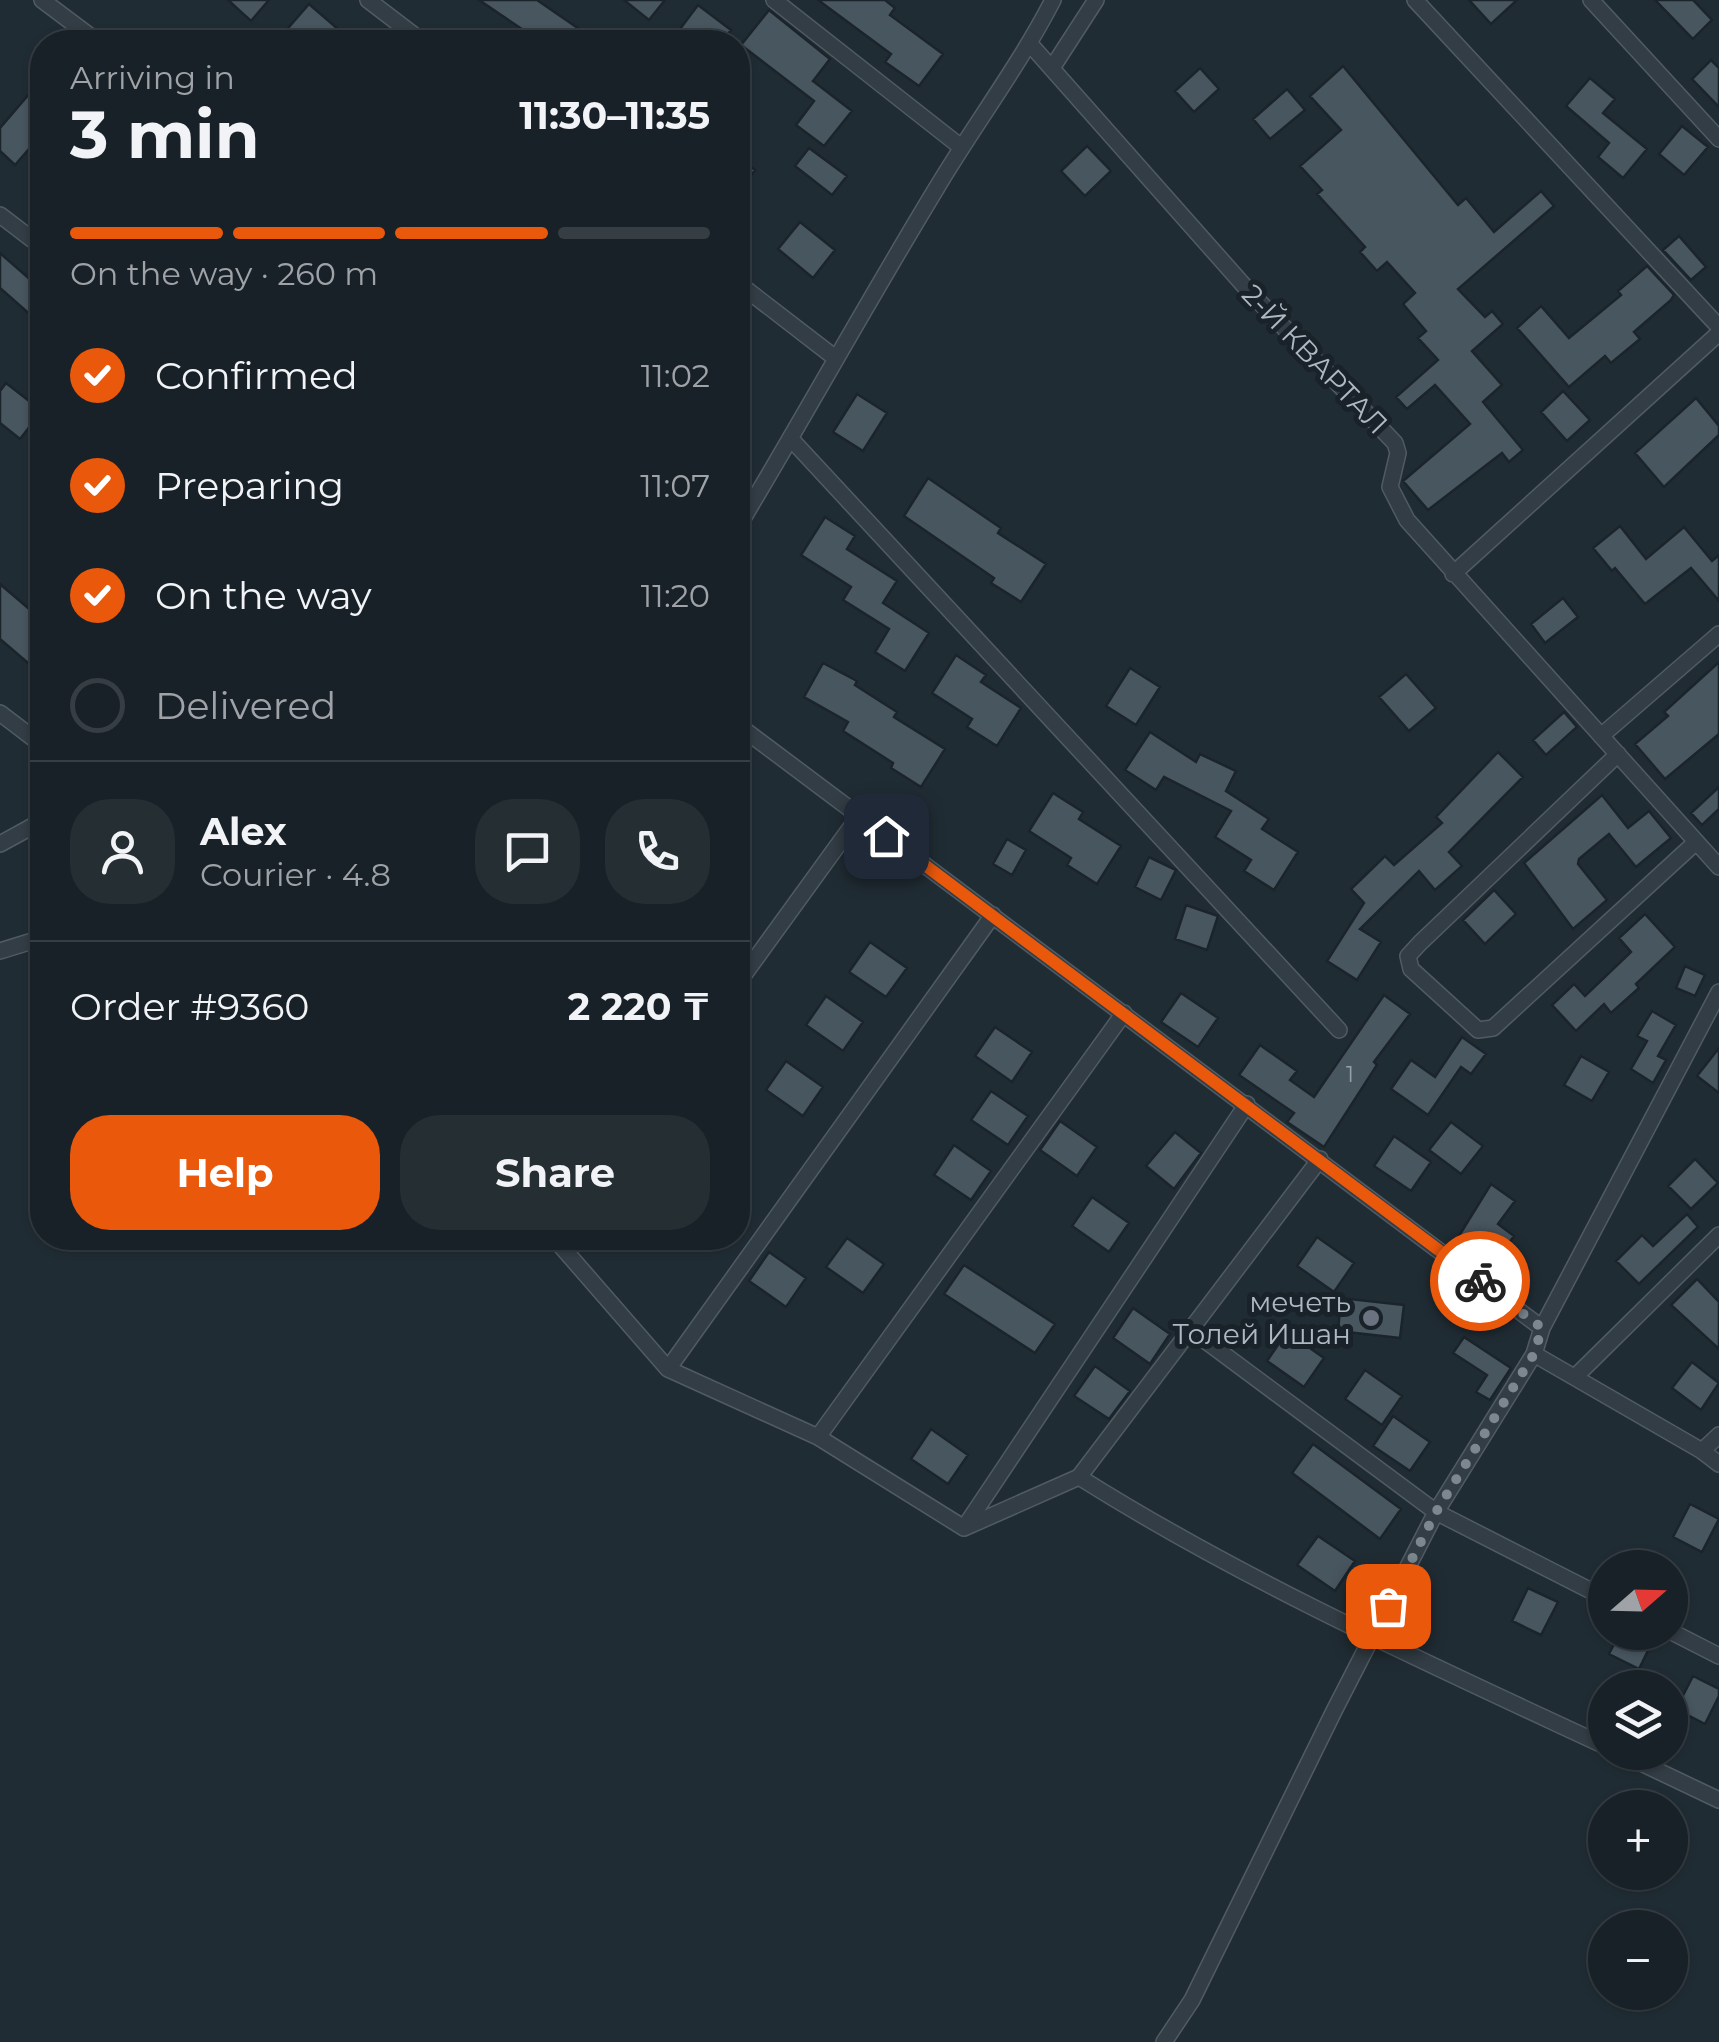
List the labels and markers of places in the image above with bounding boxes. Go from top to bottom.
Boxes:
pin [844,794,929,879]
place label: мечеть Толей Ишан [1172,1285,1351,1351]
marker: мечеть Толей Ишан [1360,1307,1382,1329]
pin [1346,1564,1431,1649]

